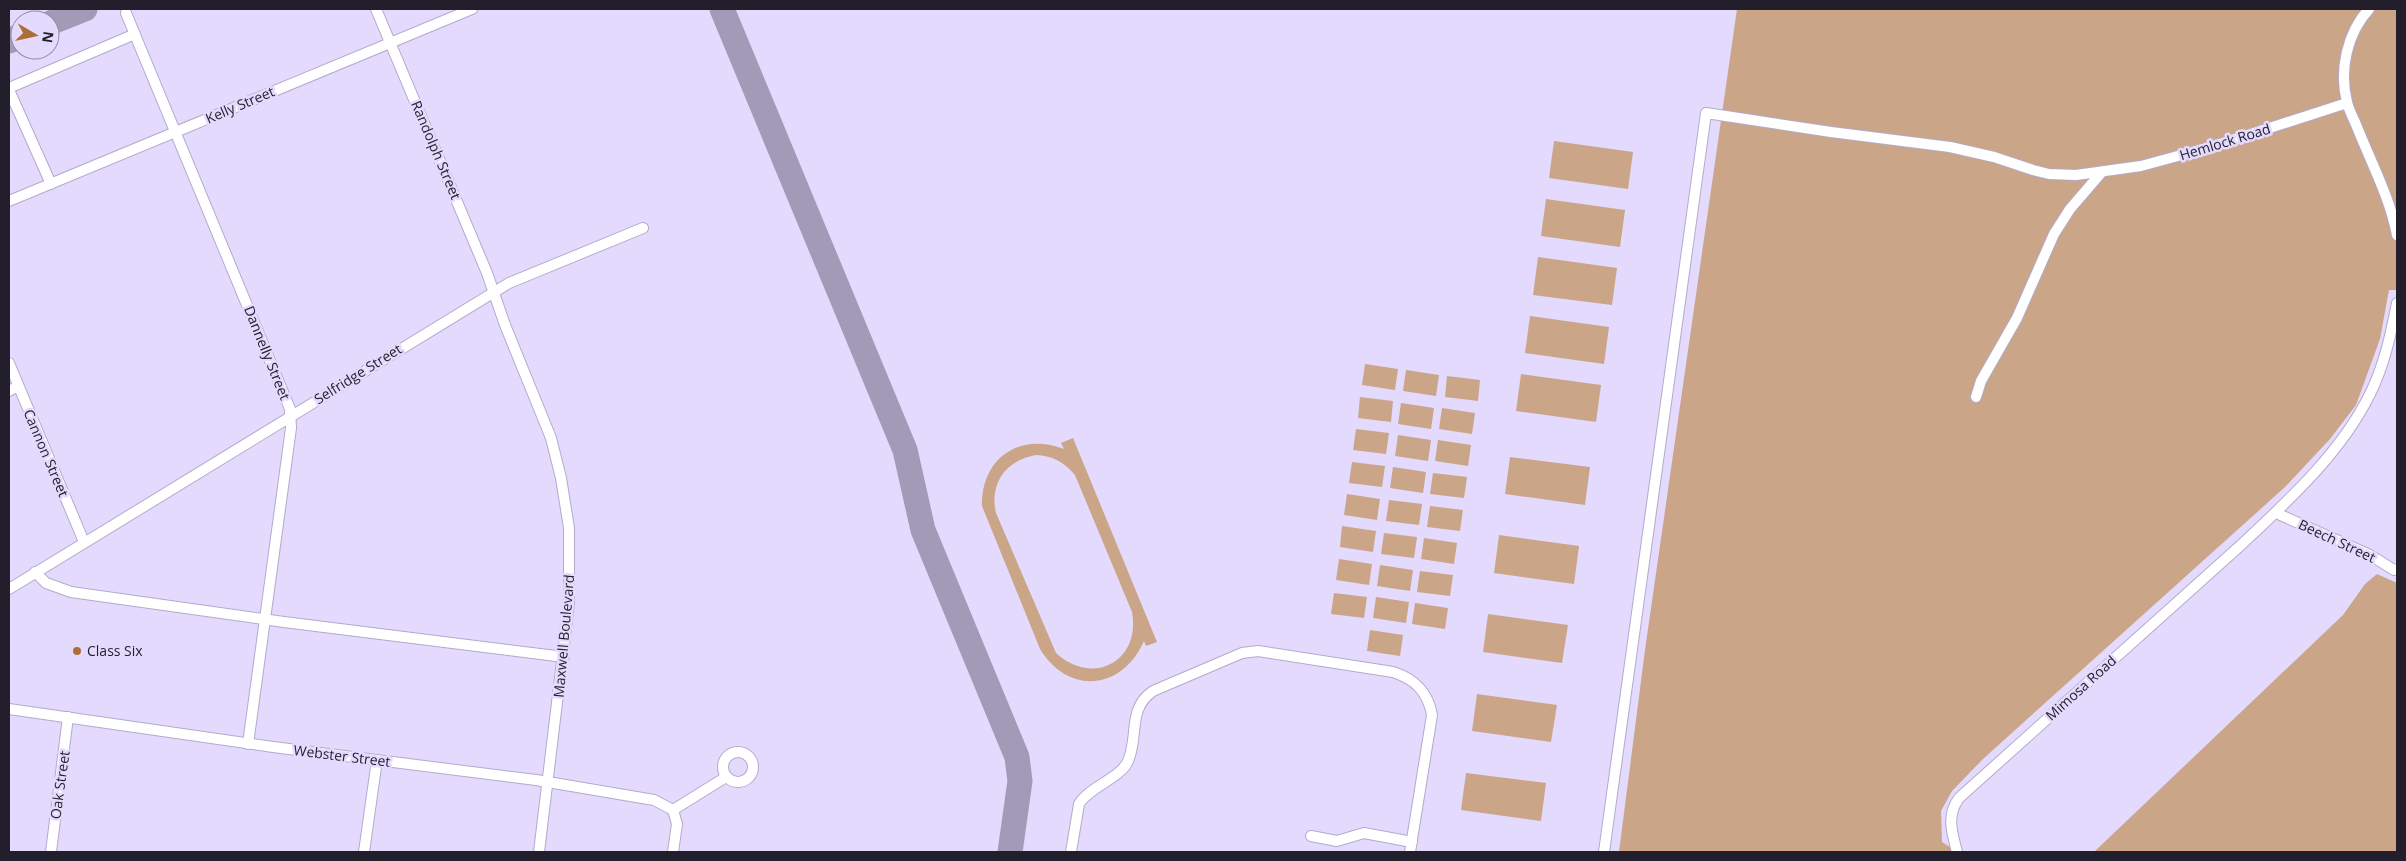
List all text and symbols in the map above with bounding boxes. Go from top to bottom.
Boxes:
north arrow [10,10,60,60]
text: N [38,30,59,44]
street label: Kelly Street [202,81,277,128]
street label: Randolph Street [407,98,466,202]
street label: Hemlock Road [2177,119,2273,164]
street label: Dannelly Street [240,303,295,403]
street label: Selfridge Street [310,339,405,408]
street label: Cannon Street [19,406,73,500]
street label: Beech Street [2296,514,2379,567]
street label: Maxwell Boulevard [549,574,578,698]
place label: Class Six [87,641,143,660]
marker: Class Six [71,645,83,657]
street label: Mimosa Road [2041,651,2120,724]
street label: Webster Street [293,740,392,771]
street label: Oak Street [45,750,74,820]

